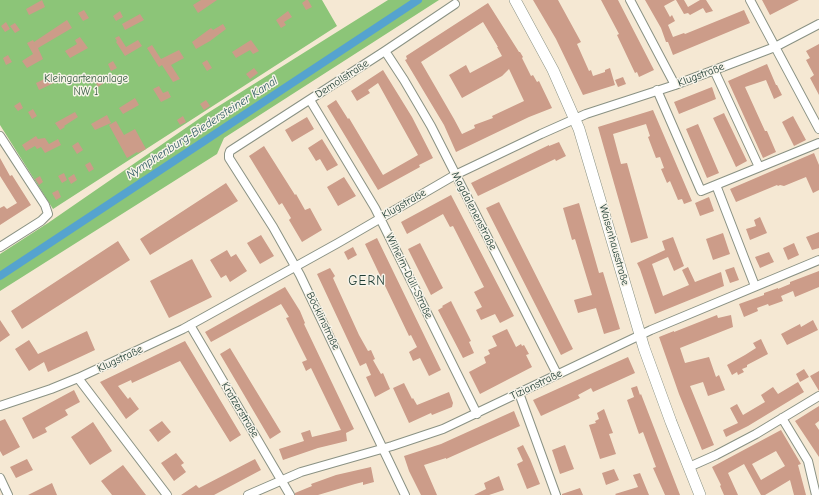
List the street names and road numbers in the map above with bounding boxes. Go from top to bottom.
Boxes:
street label: Demollstraße [313,57,371,101]
street label: Klugstraße [676,60,726,90]
street label: Magdalenenstraße [448,169,500,253]
street label: Klugstraße [380,186,428,222]
street label: Waisenhausstraße [596,203,632,287]
street label: Wilhelm-Düll-Straße [382,231,436,321]
street label: Böcklinstraße [303,290,343,352]
street label: Klugstraße [95,343,145,375]
street label: Tizianstraße [508,367,564,403]
street label: Kratzerstraße [218,380,262,440]

